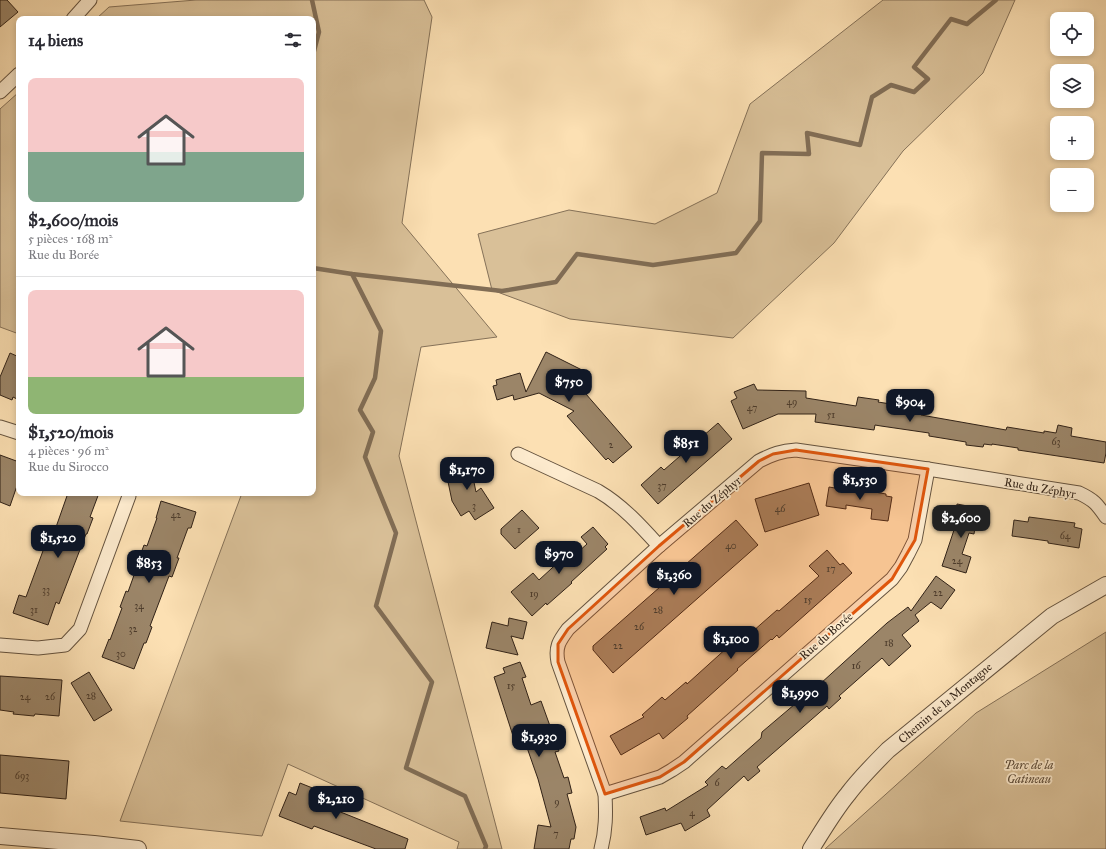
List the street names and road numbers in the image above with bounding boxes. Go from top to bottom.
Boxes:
street label: Rue du Zéphyr [680,473,745,531]
street label: Rue du Zéphyr [1003,475,1077,501]
street label: Rue du Borée [797,609,855,663]
street label: Chemin de la Montagne [895,660,995,747]

